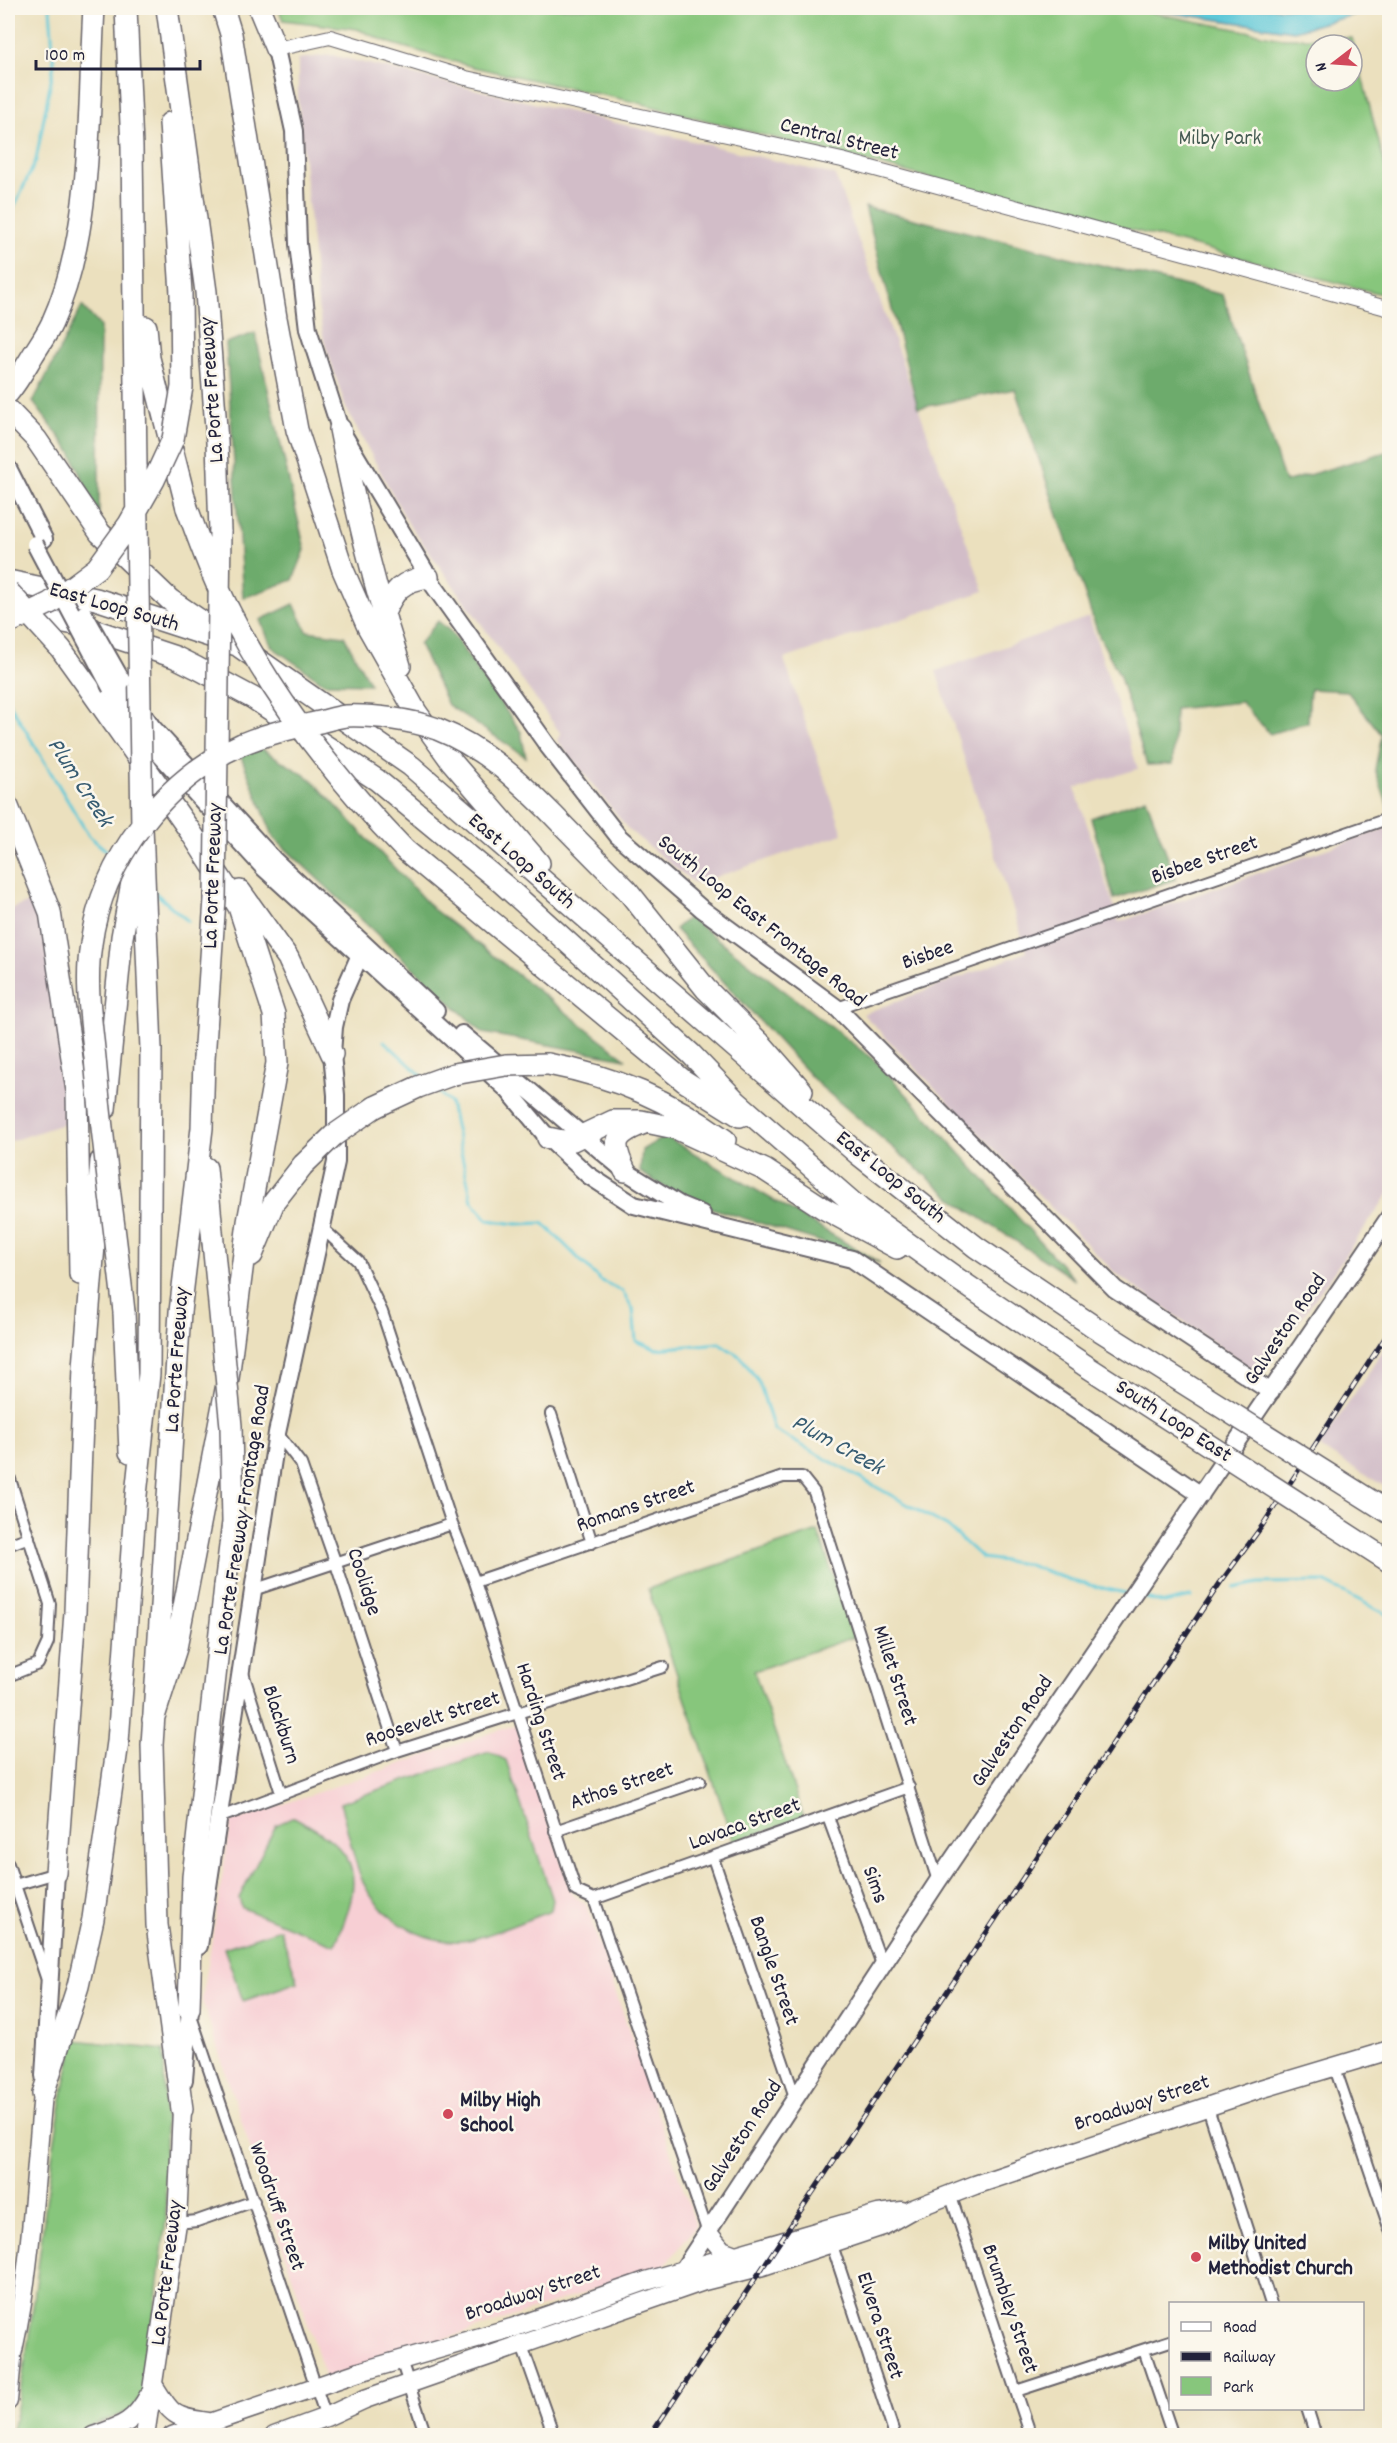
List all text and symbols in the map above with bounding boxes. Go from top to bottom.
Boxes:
scale bar [36,33,200,71]
north arrow [1304,33,1364,93]
text: 100 m [45,44,85,69]
text: N [1310,59,1334,74]
street label: Central Street [777,110,901,170]
park label: Milby Park [1178,124,1262,155]
street label: La Porte Freeway [192,315,234,464]
street label: East Loop South [45,575,183,641]
water label: Plum Creek [37,732,122,836]
street label: La Porte Freeway [196,801,232,949]
street label: East Loop South [460,806,582,918]
street label: South Loop East Frontage Road [650,828,872,1016]
street label: Bisbee Street [1147,828,1263,894]
street label: Bisbee [898,933,958,979]
street label: East Loop South [828,1124,952,1232]
street label: Galveston Road [1237,1268,1335,1392]
street label: La Porte Freeway [157,1285,199,1434]
street label: South Loop East [1109,1373,1237,1471]
street label: La Porte Freeway Frontage Road [206,1383,280,1657]
water label: Plum Creek [785,1407,891,1486]
street label: Romans Street [572,1472,700,1542]
street label: Coolidge [338,1544,388,1620]
street label: Millet Street [863,1622,925,1730]
street label: Harding Street [506,1659,574,1785]
street label: Galveston Road [964,1670,1062,1794]
street label: Blackburn [253,1682,307,1768]
street label: Roosevelt Street [362,1684,504,1756]
street label: Athos Street [566,1755,678,1819]
street label: Lavaca Street [685,1791,805,1859]
street label: Sims [853,1862,895,1908]
street label: Bangle Street [740,1912,806,2030]
street label: Broadway Street [1070,2067,1214,2141]
street label: Galveston Road [695,2074,791,2200]
place label: Milby High School [460,2086,541,2142]
marker: Milby High School [441,2107,455,2121]
street label: Woodruff Street [240,2139,312,2275]
street label: La Porte Freeway [144,2198,192,2347]
place label: Milby United Methodist Church [1208,2229,1353,2285]
street label: Brumbley Street [972,2240,1046,2378]
marker: Milby United Methodist Church [1189,2250,1203,2264]
street label: Broadway Street [461,2257,605,2331]
street label: Elvera Street [847,2268,911,2384]
legend [1169,2302,1364,2410]
text: Road [1223,2316,1257,2341]
text: Railway [1223,2346,1276,2371]
text: Park [1223,2376,1254,2401]

